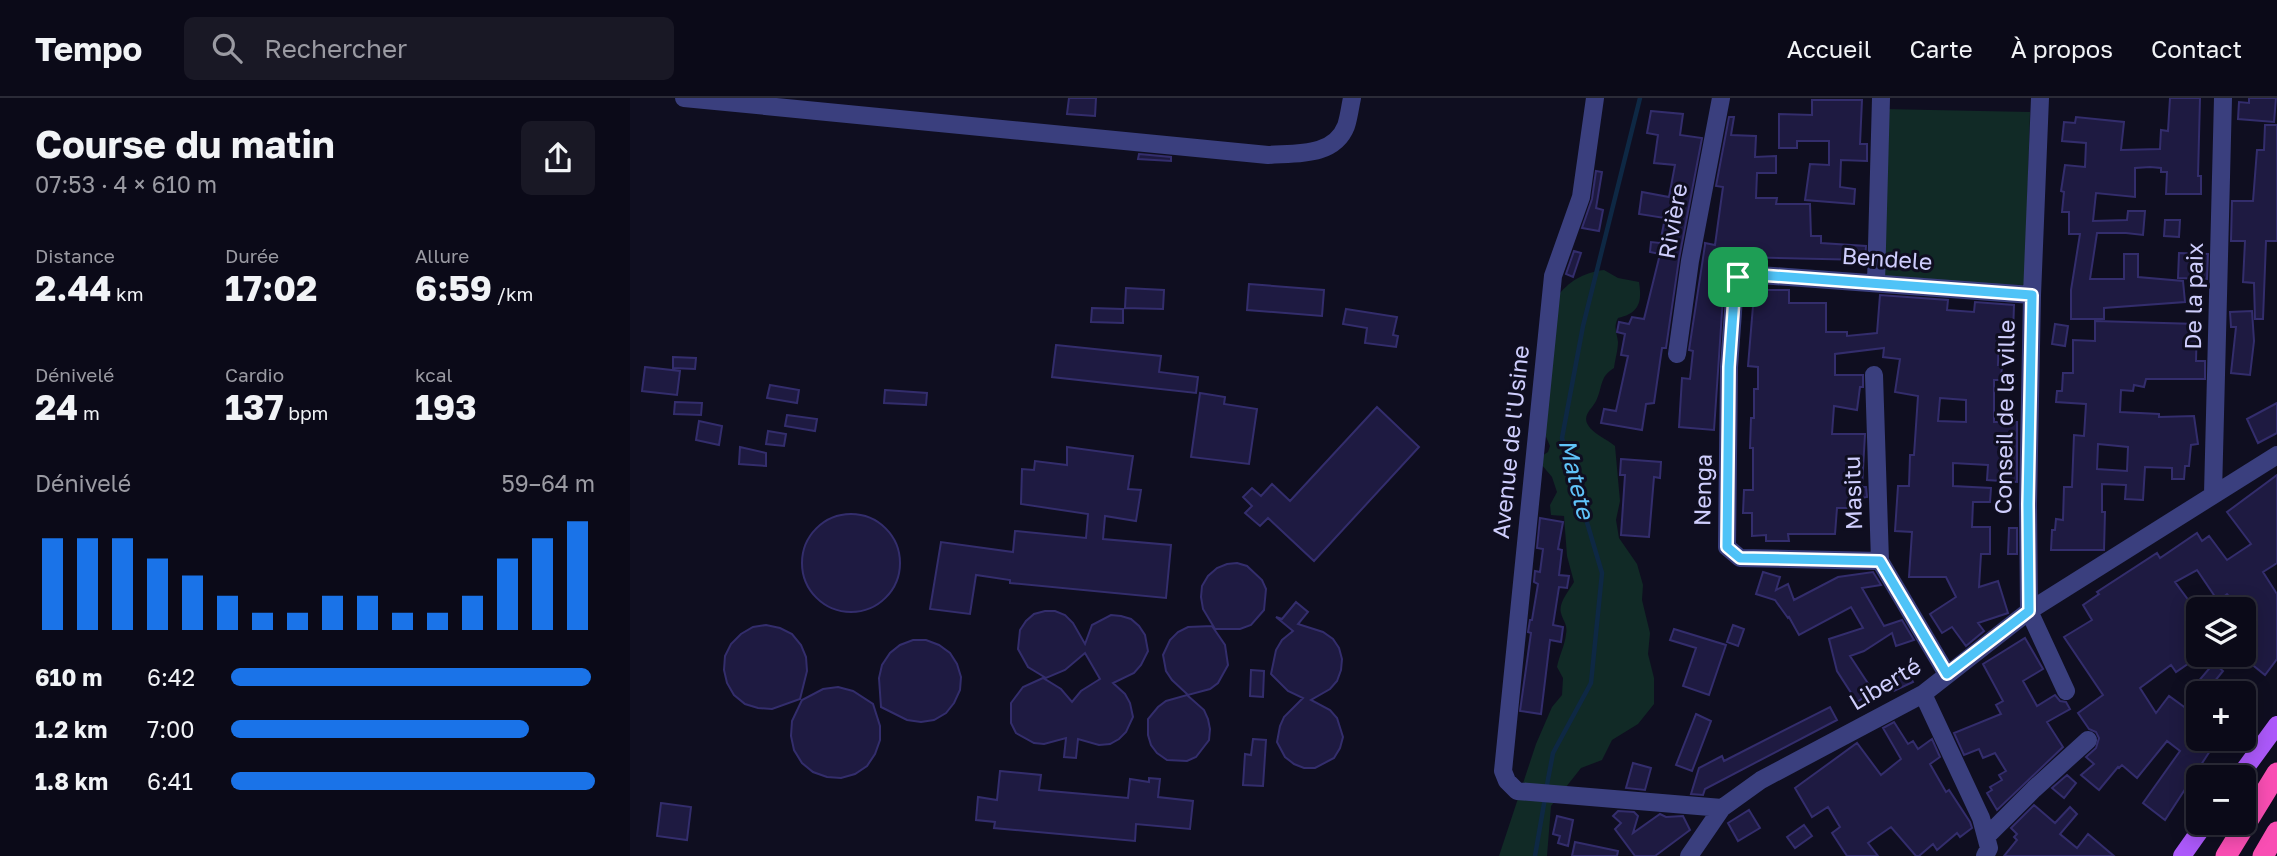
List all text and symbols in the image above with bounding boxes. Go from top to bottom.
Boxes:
search box [184,17,674,80]
text: Tempo [35,29,142,68]
icon: search [208,29,246,67]
text: Rechercher [264,33,407,64]
text: Accueil [1787,34,1871,63]
text: Carte [1909,34,1973,63]
text: À propos [2011,34,2113,63]
text: Contact [2151,34,2242,63]
text: Course du matin [35,121,335,166]
button: share [521,121,595,195]
text: 07:53 · 4 × 610 m [35,170,217,198]
street label: Rivière [1652,181,1692,261]
street label: Bendele [1841,241,1933,275]
street label: De la paix [2178,242,2208,350]
text: Distance [35,244,115,267]
text: Durée [225,244,279,267]
text: Allure [415,244,469,267]
pin [1708,247,1768,307]
icon: arrive [1719,258,1757,296]
text: 2.44 [35,267,111,309]
text: 17:02 [225,267,317,309]
text: 6:59 [415,267,492,309]
text: km [111,282,144,305]
text: /km [492,282,533,305]
street label: Conseil de la ville [1988,319,2020,515]
street label: Avenue de l'Usine [1486,344,1534,540]
text: Dénivelé [35,363,114,386]
text: Cardio [225,363,284,386]
text: kcal [415,363,453,386]
text: 24 [35,386,78,428]
text: 137 [225,386,283,428]
text: 193 [415,386,477,428]
text: m [78,401,100,424]
text: bpm [283,401,328,424]
water label: Matete [1554,436,1602,523]
street label: Nenga [1687,454,1717,526]
street label: Masitu [1837,455,1867,531]
text: Dénivelé [35,469,131,497]
text: 59–64 m [502,469,595,497]
map controls [2186,597,2256,835]
button: layers [2186,597,2256,667]
street label: Liberté [1844,651,1925,715]
text: 610 m [35,663,102,691]
text: 6:42 [147,663,195,691]
button: + [2186,681,2256,751]
text: 1.2 km [35,715,107,743]
text: 7:00 [147,715,195,743]
button: − [2186,765,2256,835]
text: 1.8 km [35,767,108,795]
text: 6:41 [147,767,193,795]

